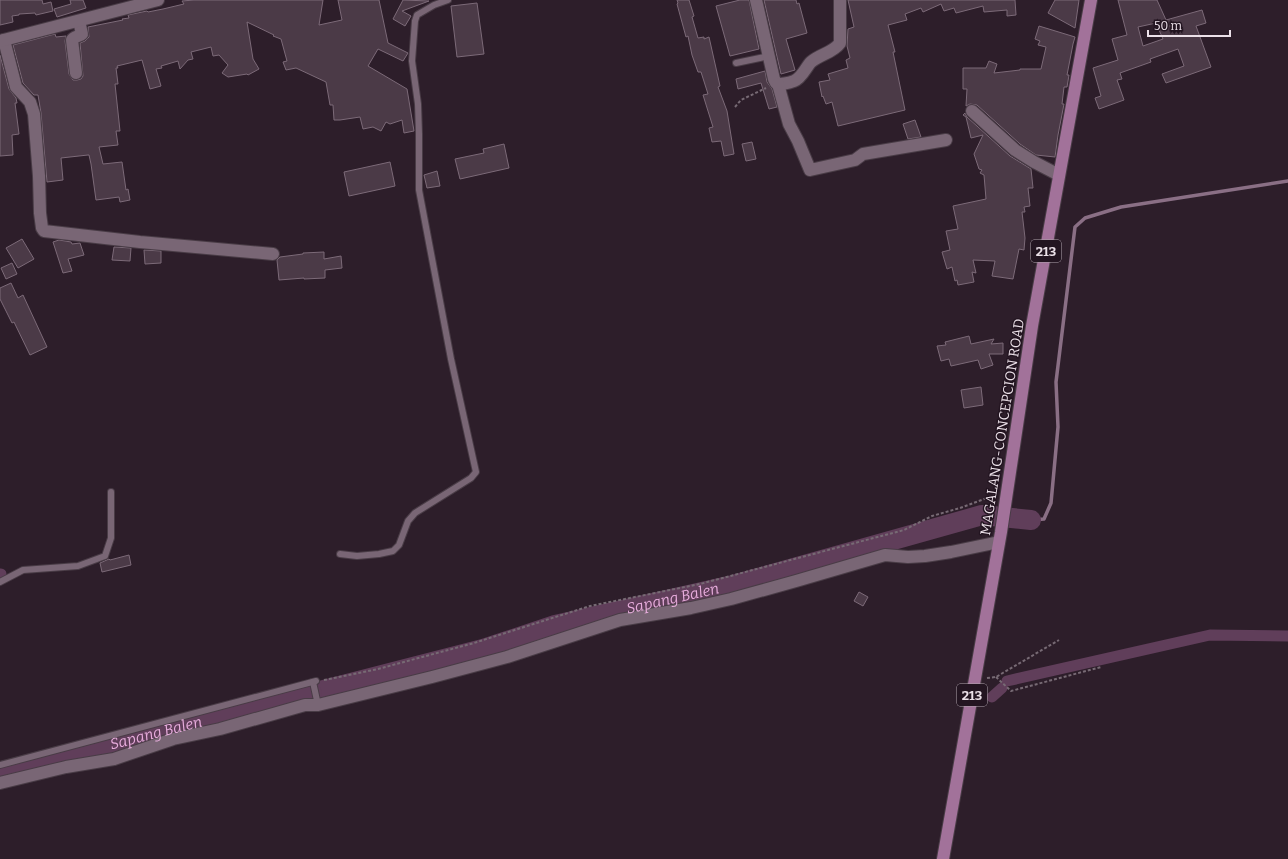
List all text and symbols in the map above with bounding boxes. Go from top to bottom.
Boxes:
scale bar [1148,12,1230,38]
text: 50 m [1154,19,1183,33]
road number: 213 [1031,240,1061,262]
street label: MAGALANG-CONCEPCION ROAD [977,317,1028,537]
water label: Sapang Balen [625,579,721,618]
road number: 213 [957,684,987,706]
water label: Sapang Balen [108,713,204,753]

